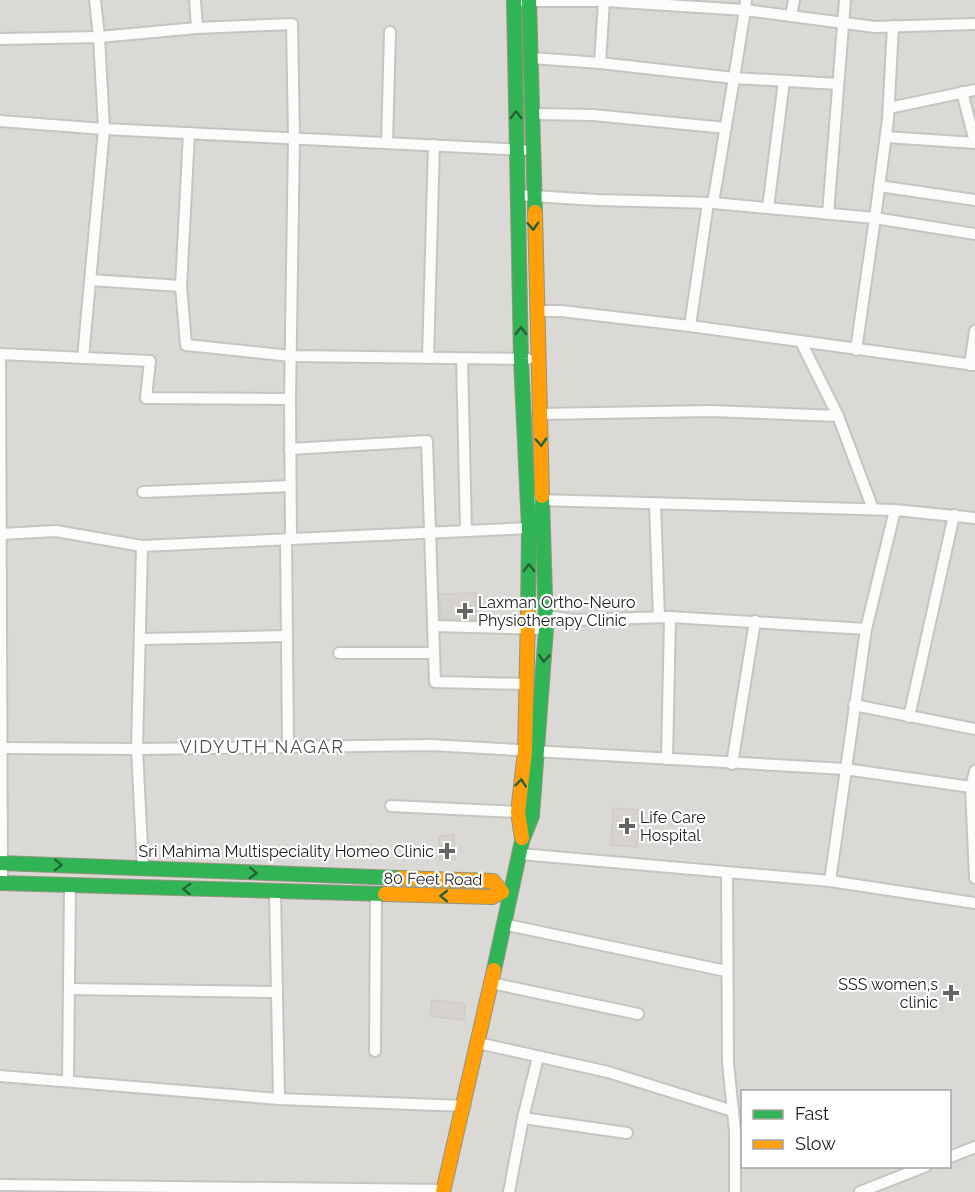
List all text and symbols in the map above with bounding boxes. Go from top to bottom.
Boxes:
one-way arrow [510,111,522,120]
one-way arrow [527,222,540,231]
one-way arrow [514,326,527,335]
one-way arrow [534,438,547,447]
one-way arrow [523,563,535,572]
place label: Laxman Ortho-Neuro Physiotherapy Clinic [478,593,635,630]
marker: Laxman Ortho-Neuro Physiotherapy Clinic [456,602,474,620]
one-way arrow [538,654,551,663]
district label: VIDYUTH NAGAR [180,736,344,757]
one-way arrow [514,779,527,788]
place label: Life Care Hospital [640,808,706,845]
marker: Life Care Hospital [618,817,636,835]
place label: Sri Mahima Multispeciality Homeo Clinic [139,842,434,861]
marker: Sri Mahima Multispeciality Homeo Clinic [438,842,456,860]
one-way arrow [54,859,63,872]
one-way arrow [249,866,258,879]
street label: 80 Feet Road [383,869,483,889]
one-way arrow [182,882,191,895]
one-way arrow [440,890,449,902]
place label: SSS women,s clinic [838,975,938,1012]
marker: SSS women,s clinic [942,984,960,1002]
legend [741,1090,951,1168]
text: Fast [795,1103,829,1124]
text: Slow [795,1133,836,1154]

